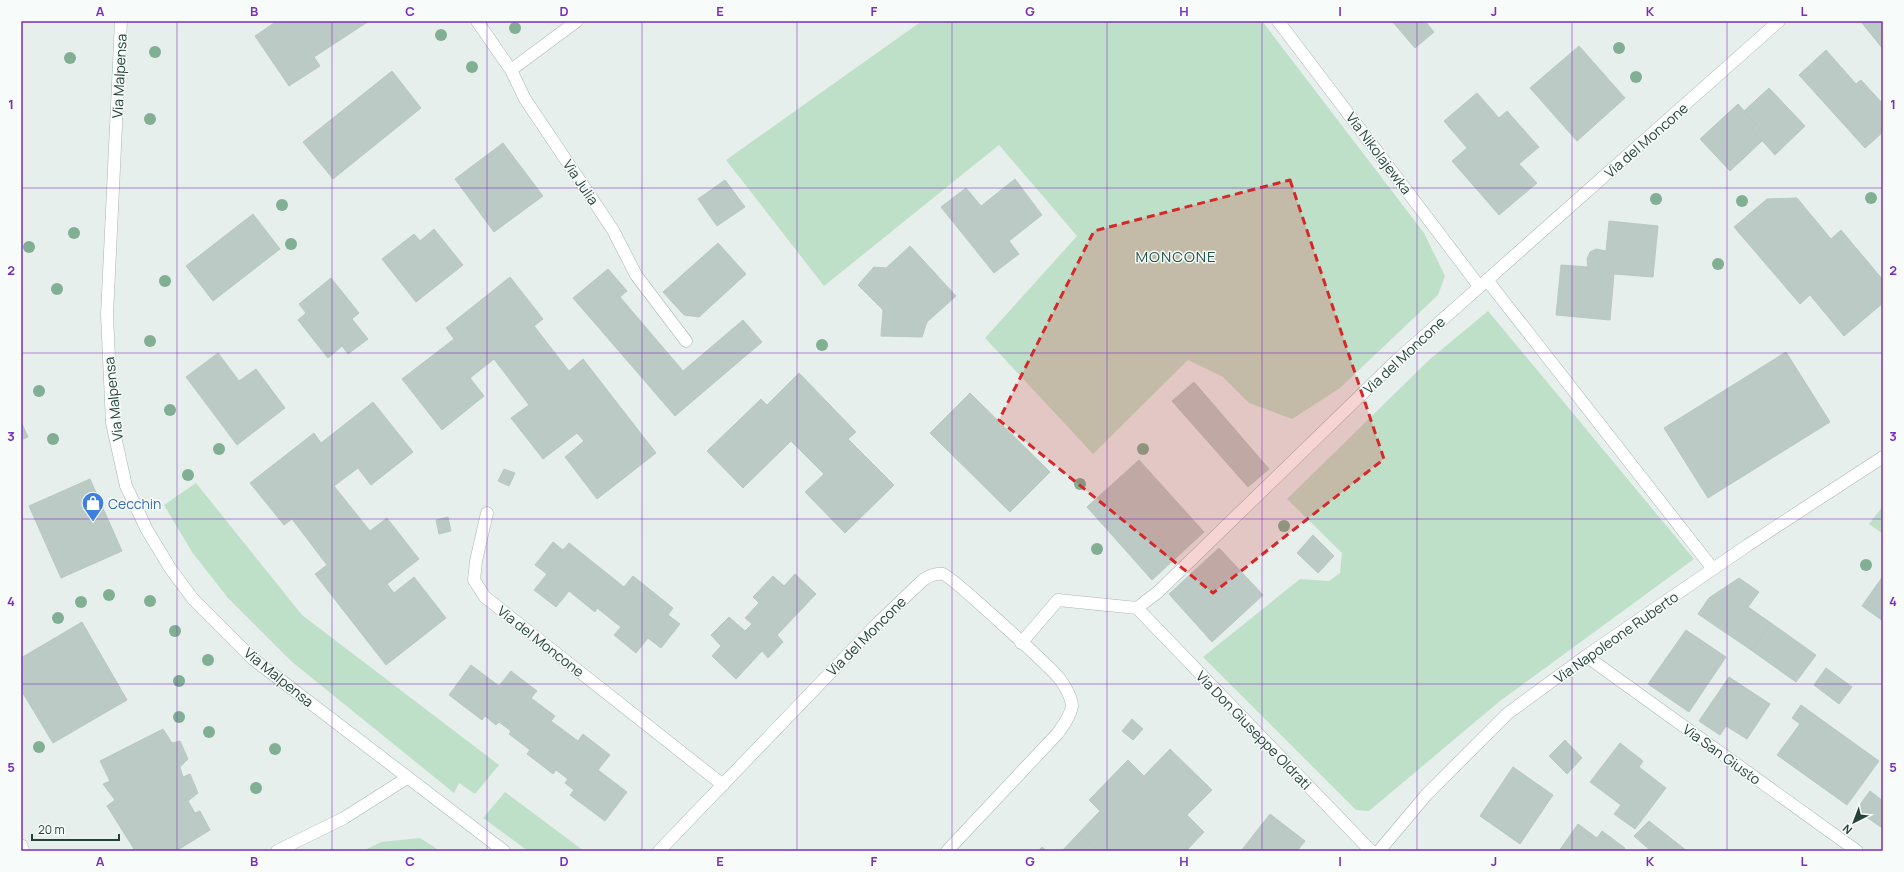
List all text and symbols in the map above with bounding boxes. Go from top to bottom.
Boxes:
text: A [96,2,105,20]
text: B [250,2,258,20]
text: C [405,2,415,20]
text: D [559,2,569,20]
text: E [716,2,724,20]
text: F [871,2,878,20]
text: G [1025,2,1035,20]
text: H [1179,2,1189,20]
text: I [1338,2,1342,20]
text: J [1491,2,1497,20]
text: K [1646,2,1655,20]
text: L [1801,2,1808,20]
street label: Via Malpensa [107,33,131,119]
text: 1 [8,95,14,113]
text: 1 [1890,95,1896,113]
street label: Via del Moncone [1600,98,1692,182]
street label: Via Nikolajewka [1342,108,1416,198]
street label: Via Julia [559,155,603,209]
district label: MONCONE [1135,246,1217,267]
text: 2 [7,261,15,279]
text: 2 [1889,261,1897,279]
street label: Via del Moncone [1359,312,1449,398]
street label: Via Malpensa [99,356,127,442]
text: 3 [7,427,15,445]
text: 3 [1889,427,1897,445]
shop icon: Cecchin [80,490,106,523]
place label: Cecchin [108,494,161,513]
street label: Via Napoleone Ruberto [1550,587,1682,687]
text: 4 [7,592,15,610]
street label: Via del Moncone [822,592,910,680]
text: 4 [1889,592,1897,610]
street label: Via del Moncone [494,601,588,681]
street label: Via Malpensa [240,643,318,711]
street label: Via Don Giuseppe Oldrati [1192,666,1316,794]
street label: Via San Giusto [1679,719,1765,789]
text: 5 [7,758,15,776]
text: 5 [1889,758,1897,776]
north arrow [1834,802,1874,842]
scale bar [32,816,119,842]
text: 20 m [38,821,65,838]
text: N [1839,822,1855,838]
text: A [96,852,105,870]
text: B [250,852,258,870]
text: C [405,852,415,870]
text: D [559,852,569,870]
text: E [716,852,724,870]
text: F [871,852,878,870]
text: G [1025,852,1035,870]
text: H [1179,852,1189,870]
text: I [1338,852,1342,870]
text: J [1491,852,1497,870]
text: K [1646,852,1655,870]
text: L [1801,852,1808,870]

